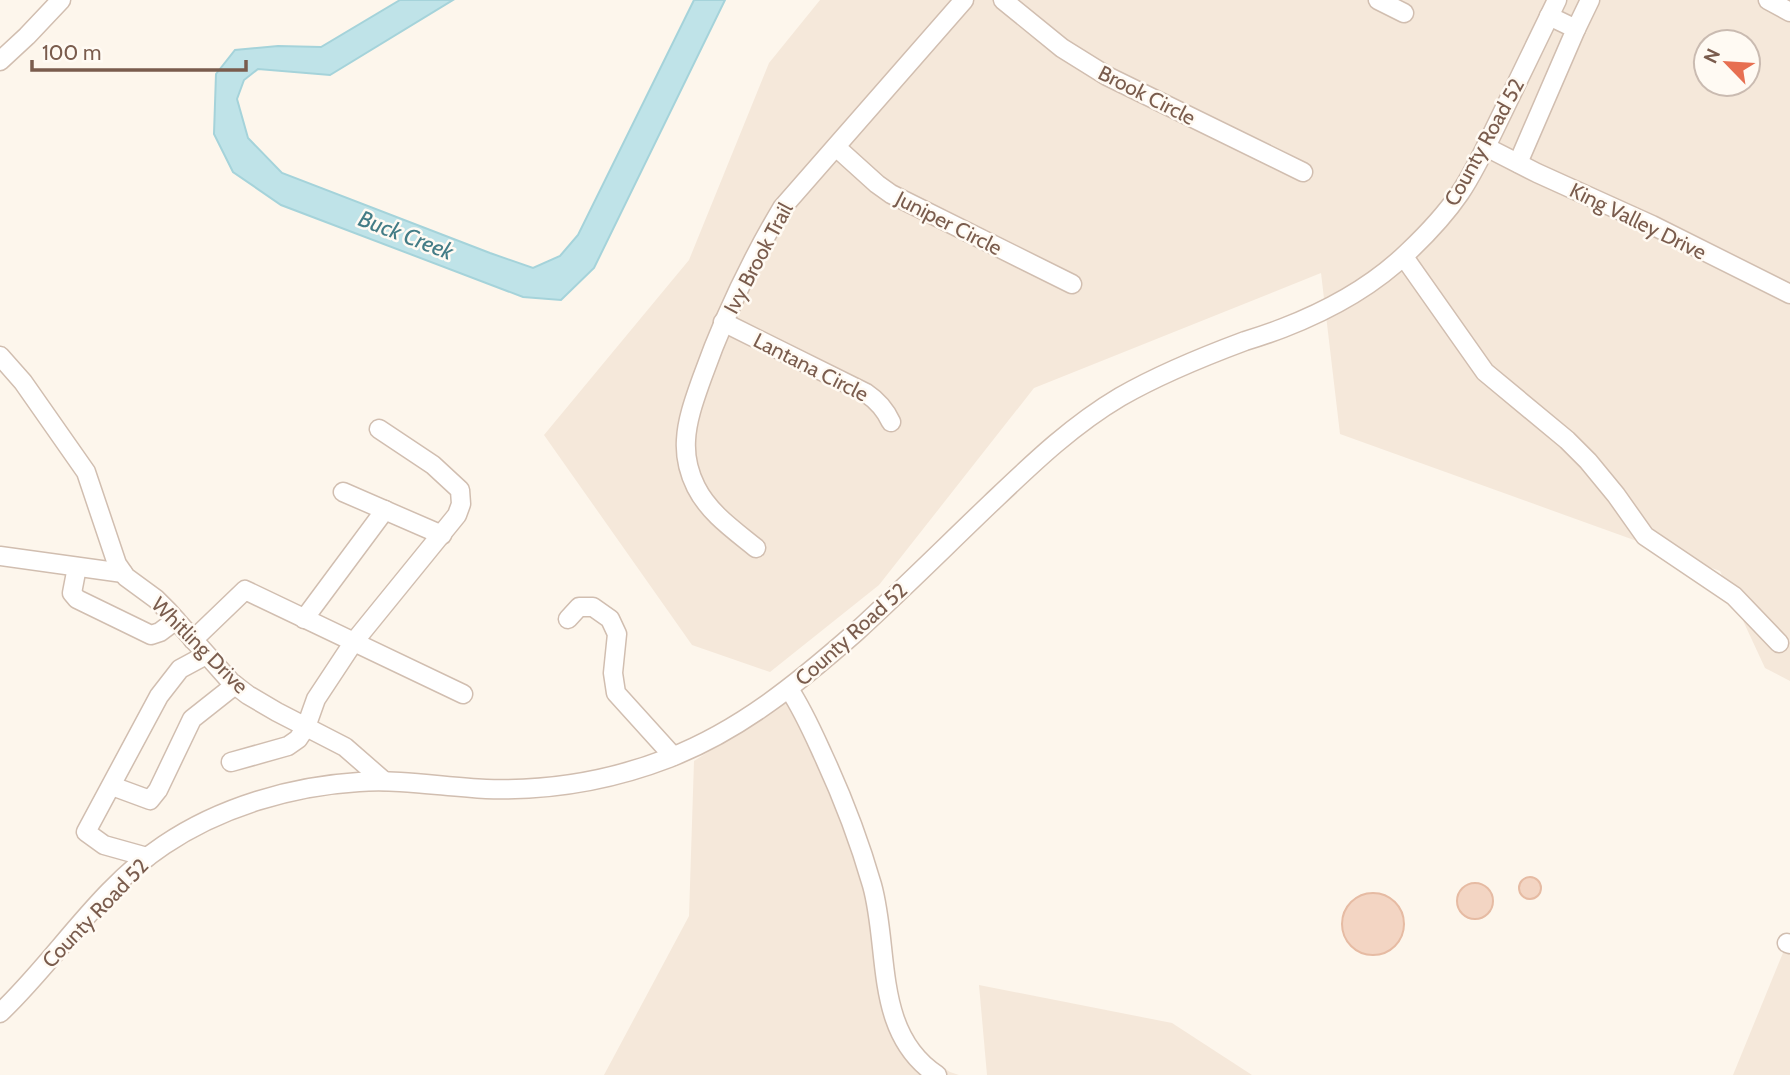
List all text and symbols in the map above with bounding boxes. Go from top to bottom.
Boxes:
scale bar [32,28,245,72]
north arrow [1692,28,1762,98]
text: 100 m [42,40,101,65]
text: N [1699,45,1725,67]
street label: Brook Circle [1094,60,1200,130]
street label: County Road 52 [1439,74,1529,210]
street label: King Valley Drive [1566,177,1711,265]
street label: Juniper Circle [891,185,1006,261]
street label: Ivy Brook Trail [718,198,798,318]
water label: Buck Creek [355,204,458,266]
street label: Lantana Circle [749,327,873,407]
street label: County Road 52 [790,577,912,691]
street label: Whitling Drive [147,592,254,699]
street label: County Road 52 [37,853,153,973]

